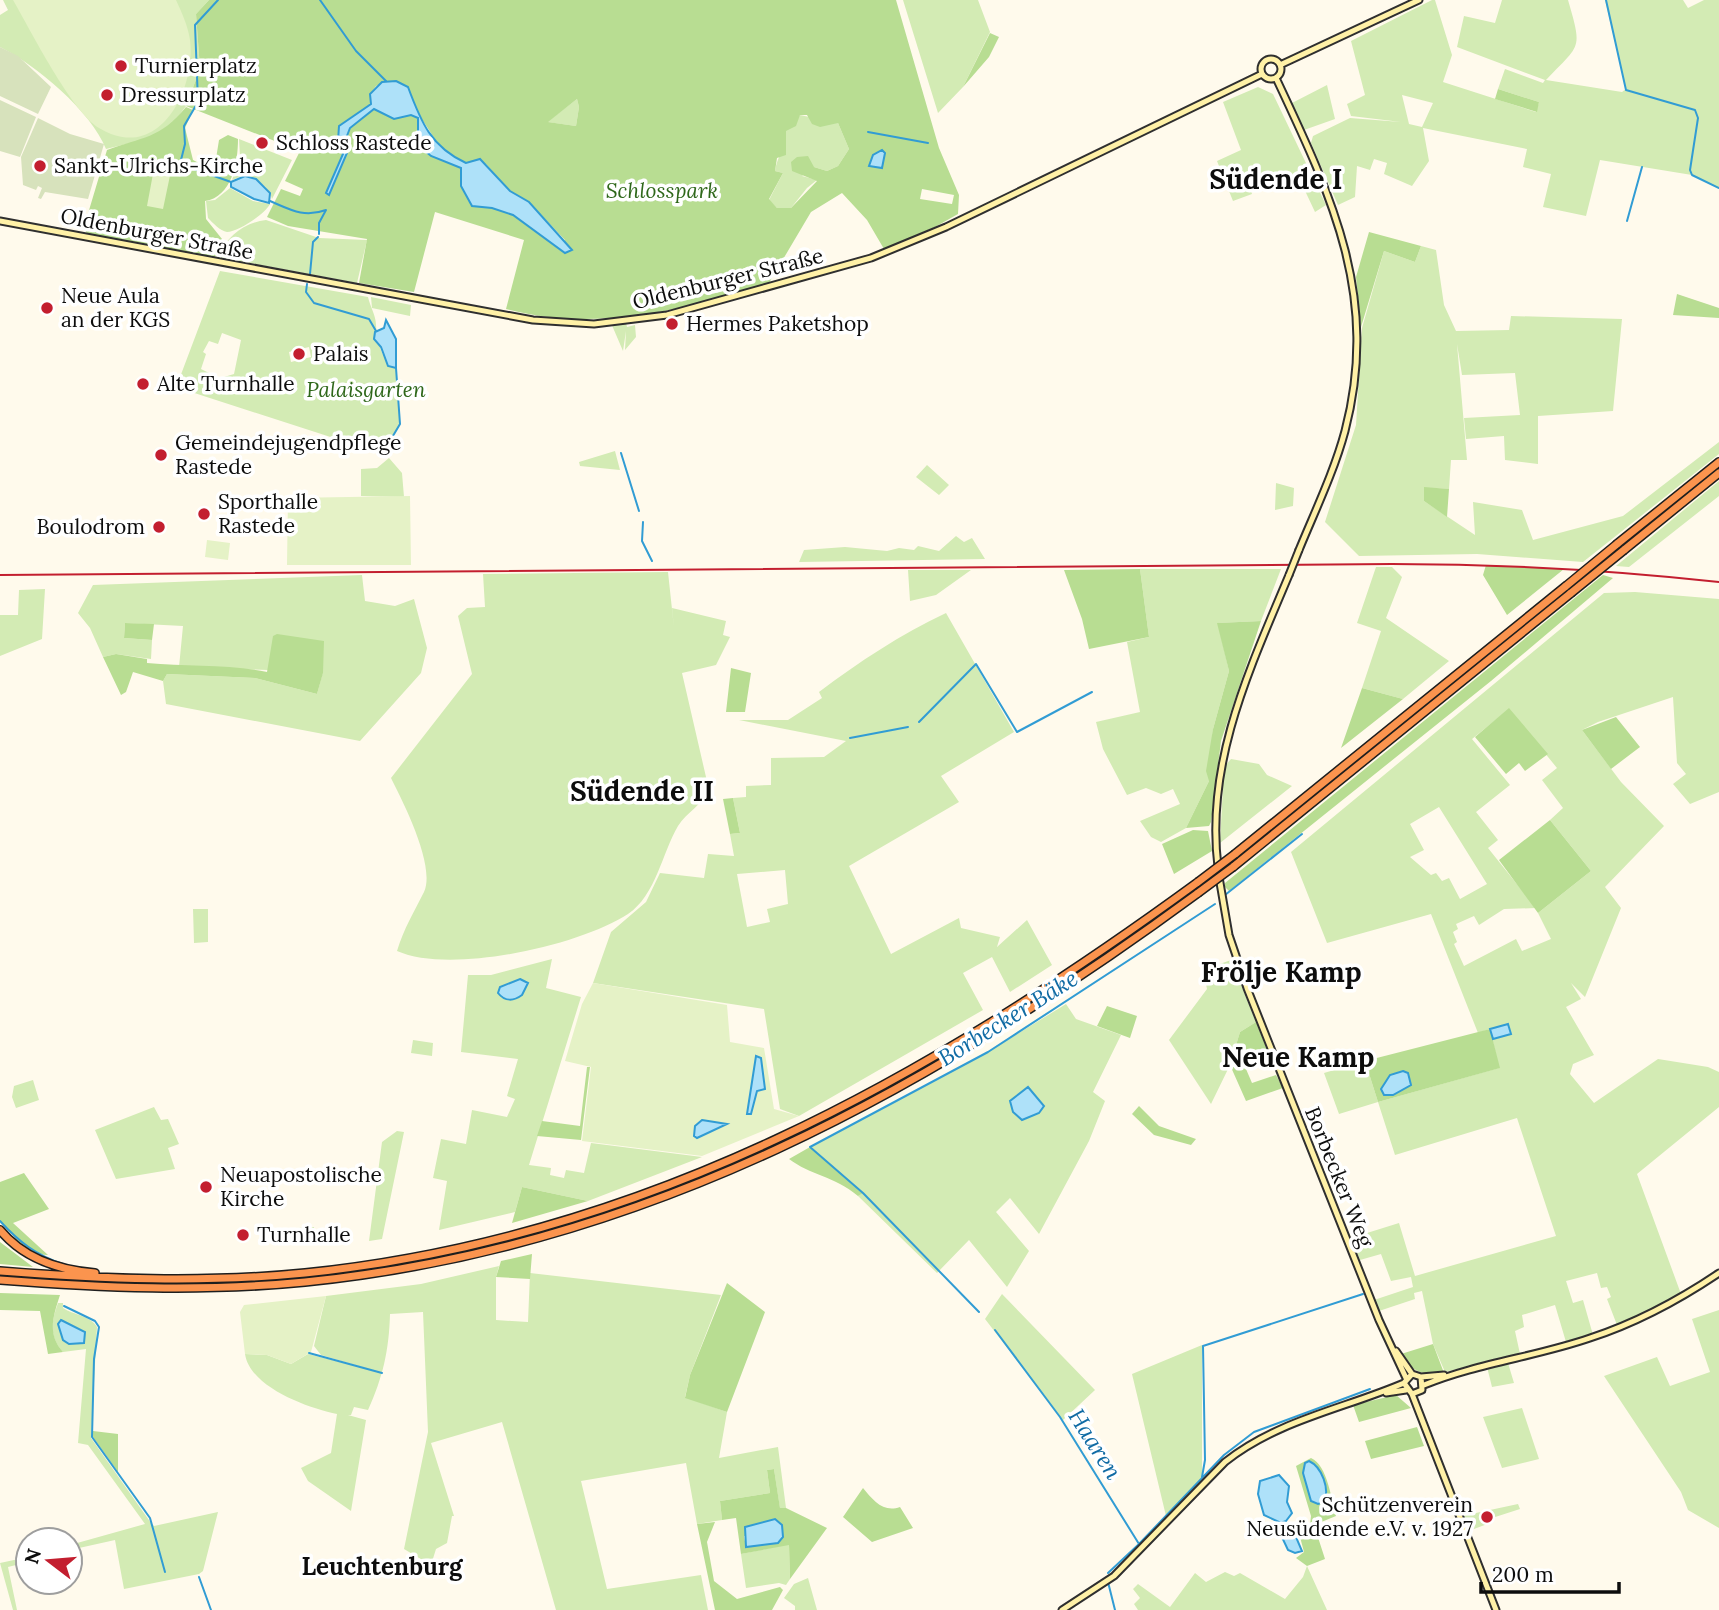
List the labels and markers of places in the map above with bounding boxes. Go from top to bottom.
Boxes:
place label: Turnierplatz [135,52,257,79]
marker: Turnierplatz [113,58,129,74]
place label: Dressurplatz [121,81,246,108]
marker: Dressurplatz [99,87,115,103]
place label: Schloss Rastede [276,129,432,156]
marker: Schloss Rastede [254,135,270,151]
place label: Sankt-Ulrichs-Kirche [54,152,263,179]
marker: Sankt-Ulrichs-Kirche [32,158,48,174]
place label: Neue Aula an der KGS [61,282,170,333]
marker: Neue Aula an der KGS [39,300,55,316]
place label: Hermes Paketshop [686,310,869,337]
marker: Hermes Paketshop [664,316,680,332]
place label: Palais [313,340,369,367]
marker: Palais [291,346,307,362]
place label: Alte Turnhalle [156,370,295,397]
marker: Alte Turnhalle [135,376,151,392]
place label: Gemeindejugendpflege Rastede [175,429,401,480]
marker: Gemeindejugendpflege Rastede [153,447,169,463]
place label: Sporthalle Rastede [218,488,318,539]
marker: Sporthalle Rastede [196,506,212,522]
place label: Boulodrom [37,513,145,540]
marker: Boulodrom [151,519,167,535]
place label: Neuapostolische Kirche [220,1161,382,1212]
marker: Neuapostolische Kirche [198,1179,214,1195]
place label: Turnhalle [257,1221,351,1248]
marker: Turnhalle [235,1227,251,1243]
place label: Schützenverein Neusüdende e.V. v. 1927 [1246,1491,1473,1542]
marker: Schützenverein Neusüdende e.V. v. 1927 [1479,1509,1495,1525]

